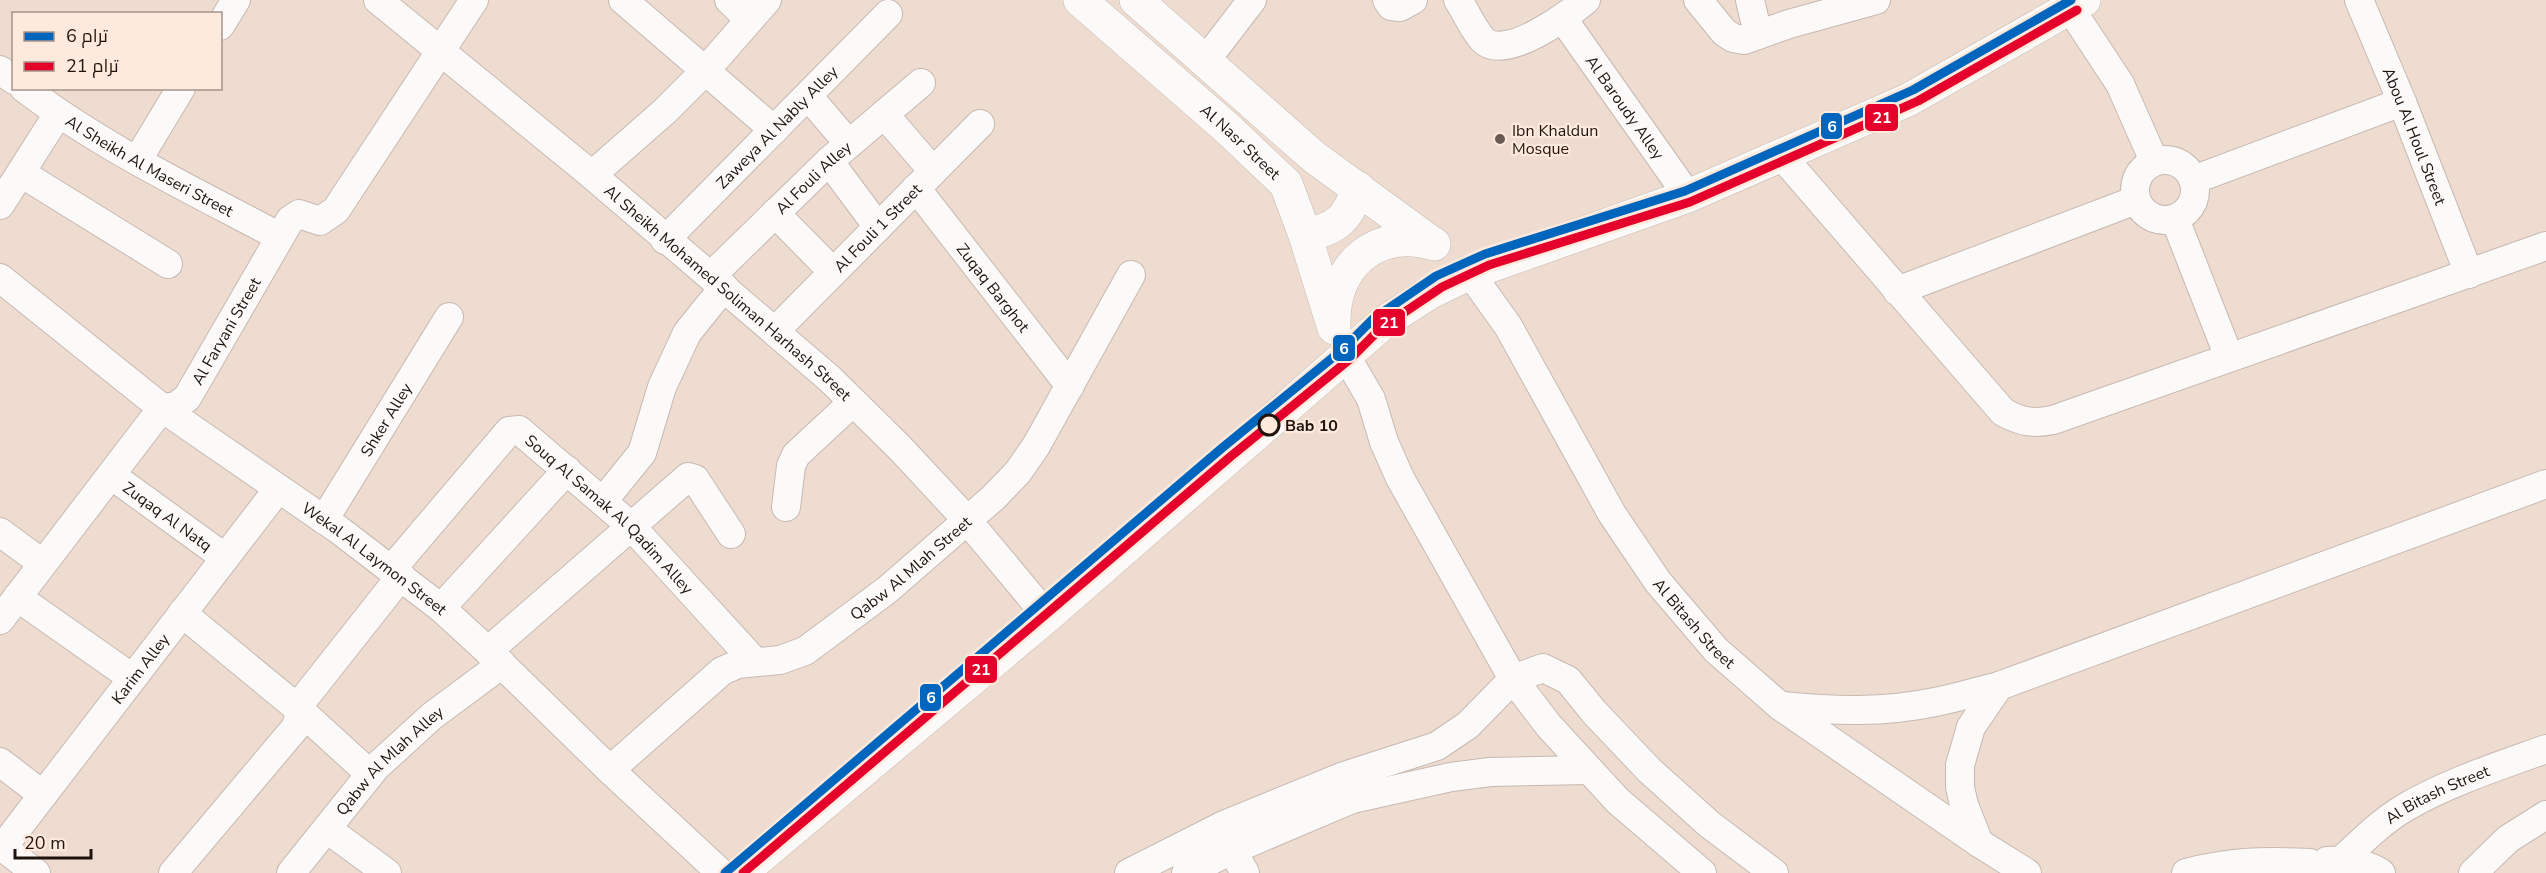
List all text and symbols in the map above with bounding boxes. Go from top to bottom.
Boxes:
legend [12,12,222,90]
text: ترام 6 [66,24,108,48]
street label: Al Baroudy Alley [1580,51,1669,165]
text: ترام 21 [66,54,119,78]
street label: Zaweya Al Nably Alley [712,61,844,194]
street label: Abou Al Houl Street [2377,64,2451,209]
street label: Al Nasr Street [1195,99,1285,185]
line badge: 21 [1864,103,1899,132]
text: 21 [1872,107,1892,129]
street label: Al Sheikh Al Maseri Street [61,110,237,223]
line badge: 6 [1820,112,1843,140]
text: 6 [1827,116,1837,138]
place label: Ibn Khaldun Mosque [1512,120,1598,160]
marker: Ibn Khaldun Mosque [1493,132,1507,146]
street label: Al Fouli Alley [771,136,857,219]
street label: Al Fouli 1 Street [829,179,927,278]
street label: Al Sheikh Mohamed Soliman Harhash Street [599,180,856,406]
street label: Zuqaq Barghot [951,239,1034,338]
street label: Al Faryani Street [187,273,267,389]
line badge: 21 [1372,308,1406,337]
text: 21 [1379,312,1399,334]
line badge: 6 [1332,334,1356,362]
text: 6 [1339,338,1349,360]
street label: Shker Alley [356,378,418,461]
marker: Bab 10 [1258,414,1280,436]
place label: Bab 10 [1285,415,1338,437]
street label: Souq Al Samak Al Qadim Alley [520,430,698,600]
street label: Zuqaq Al Natq [118,477,216,557]
street label: Wekal Al Laymon Street [297,498,452,620]
street label: Qabw Al Mlah Street [846,511,977,626]
street label: Al Bitash Street [1648,574,1740,674]
street label: Karim Alley [107,629,175,709]
line badge: 21 [964,655,998,684]
text: 21 [971,659,991,681]
line badge: 6 [919,683,942,712]
text: 6 [926,687,936,709]
street label: Qabw Al Mlah Alley [331,701,449,820]
street label: Al Bitash Street [2381,760,2493,830]
scale bar [15,822,92,860]
text: 20 m [24,831,66,855]

